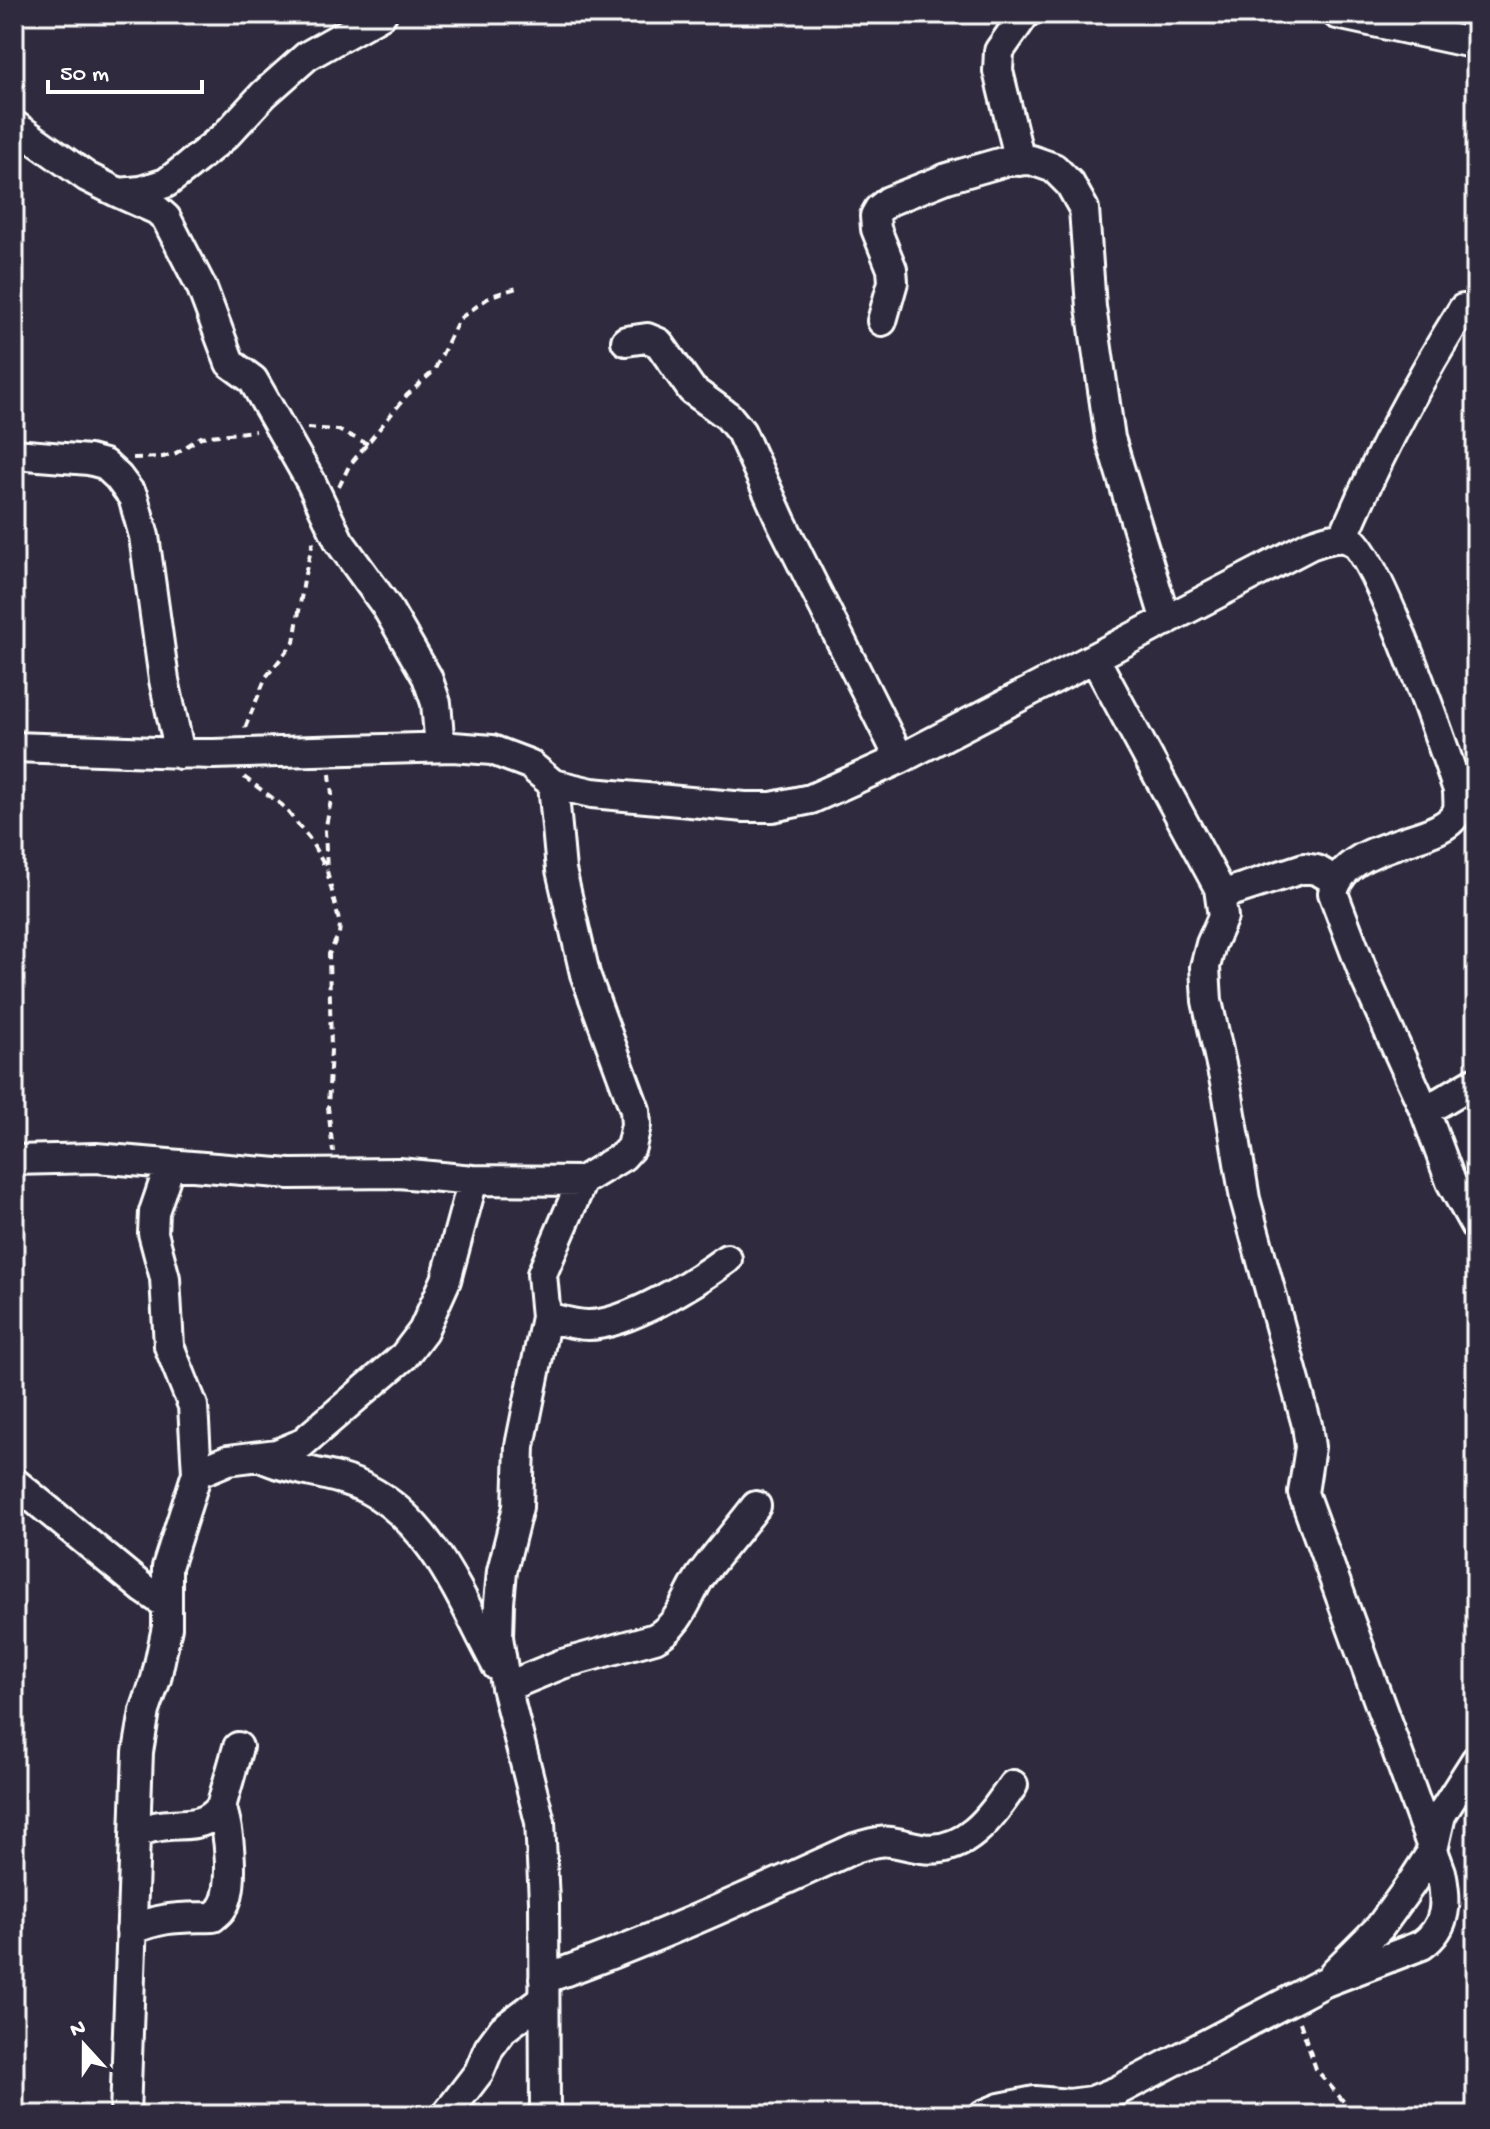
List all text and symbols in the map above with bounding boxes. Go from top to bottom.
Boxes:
scale bar [48,44,202,94]
text: 50 m [60,61,109,90]
north arrow [44,2005,124,2085]
text: N [67,2015,90,2045]

